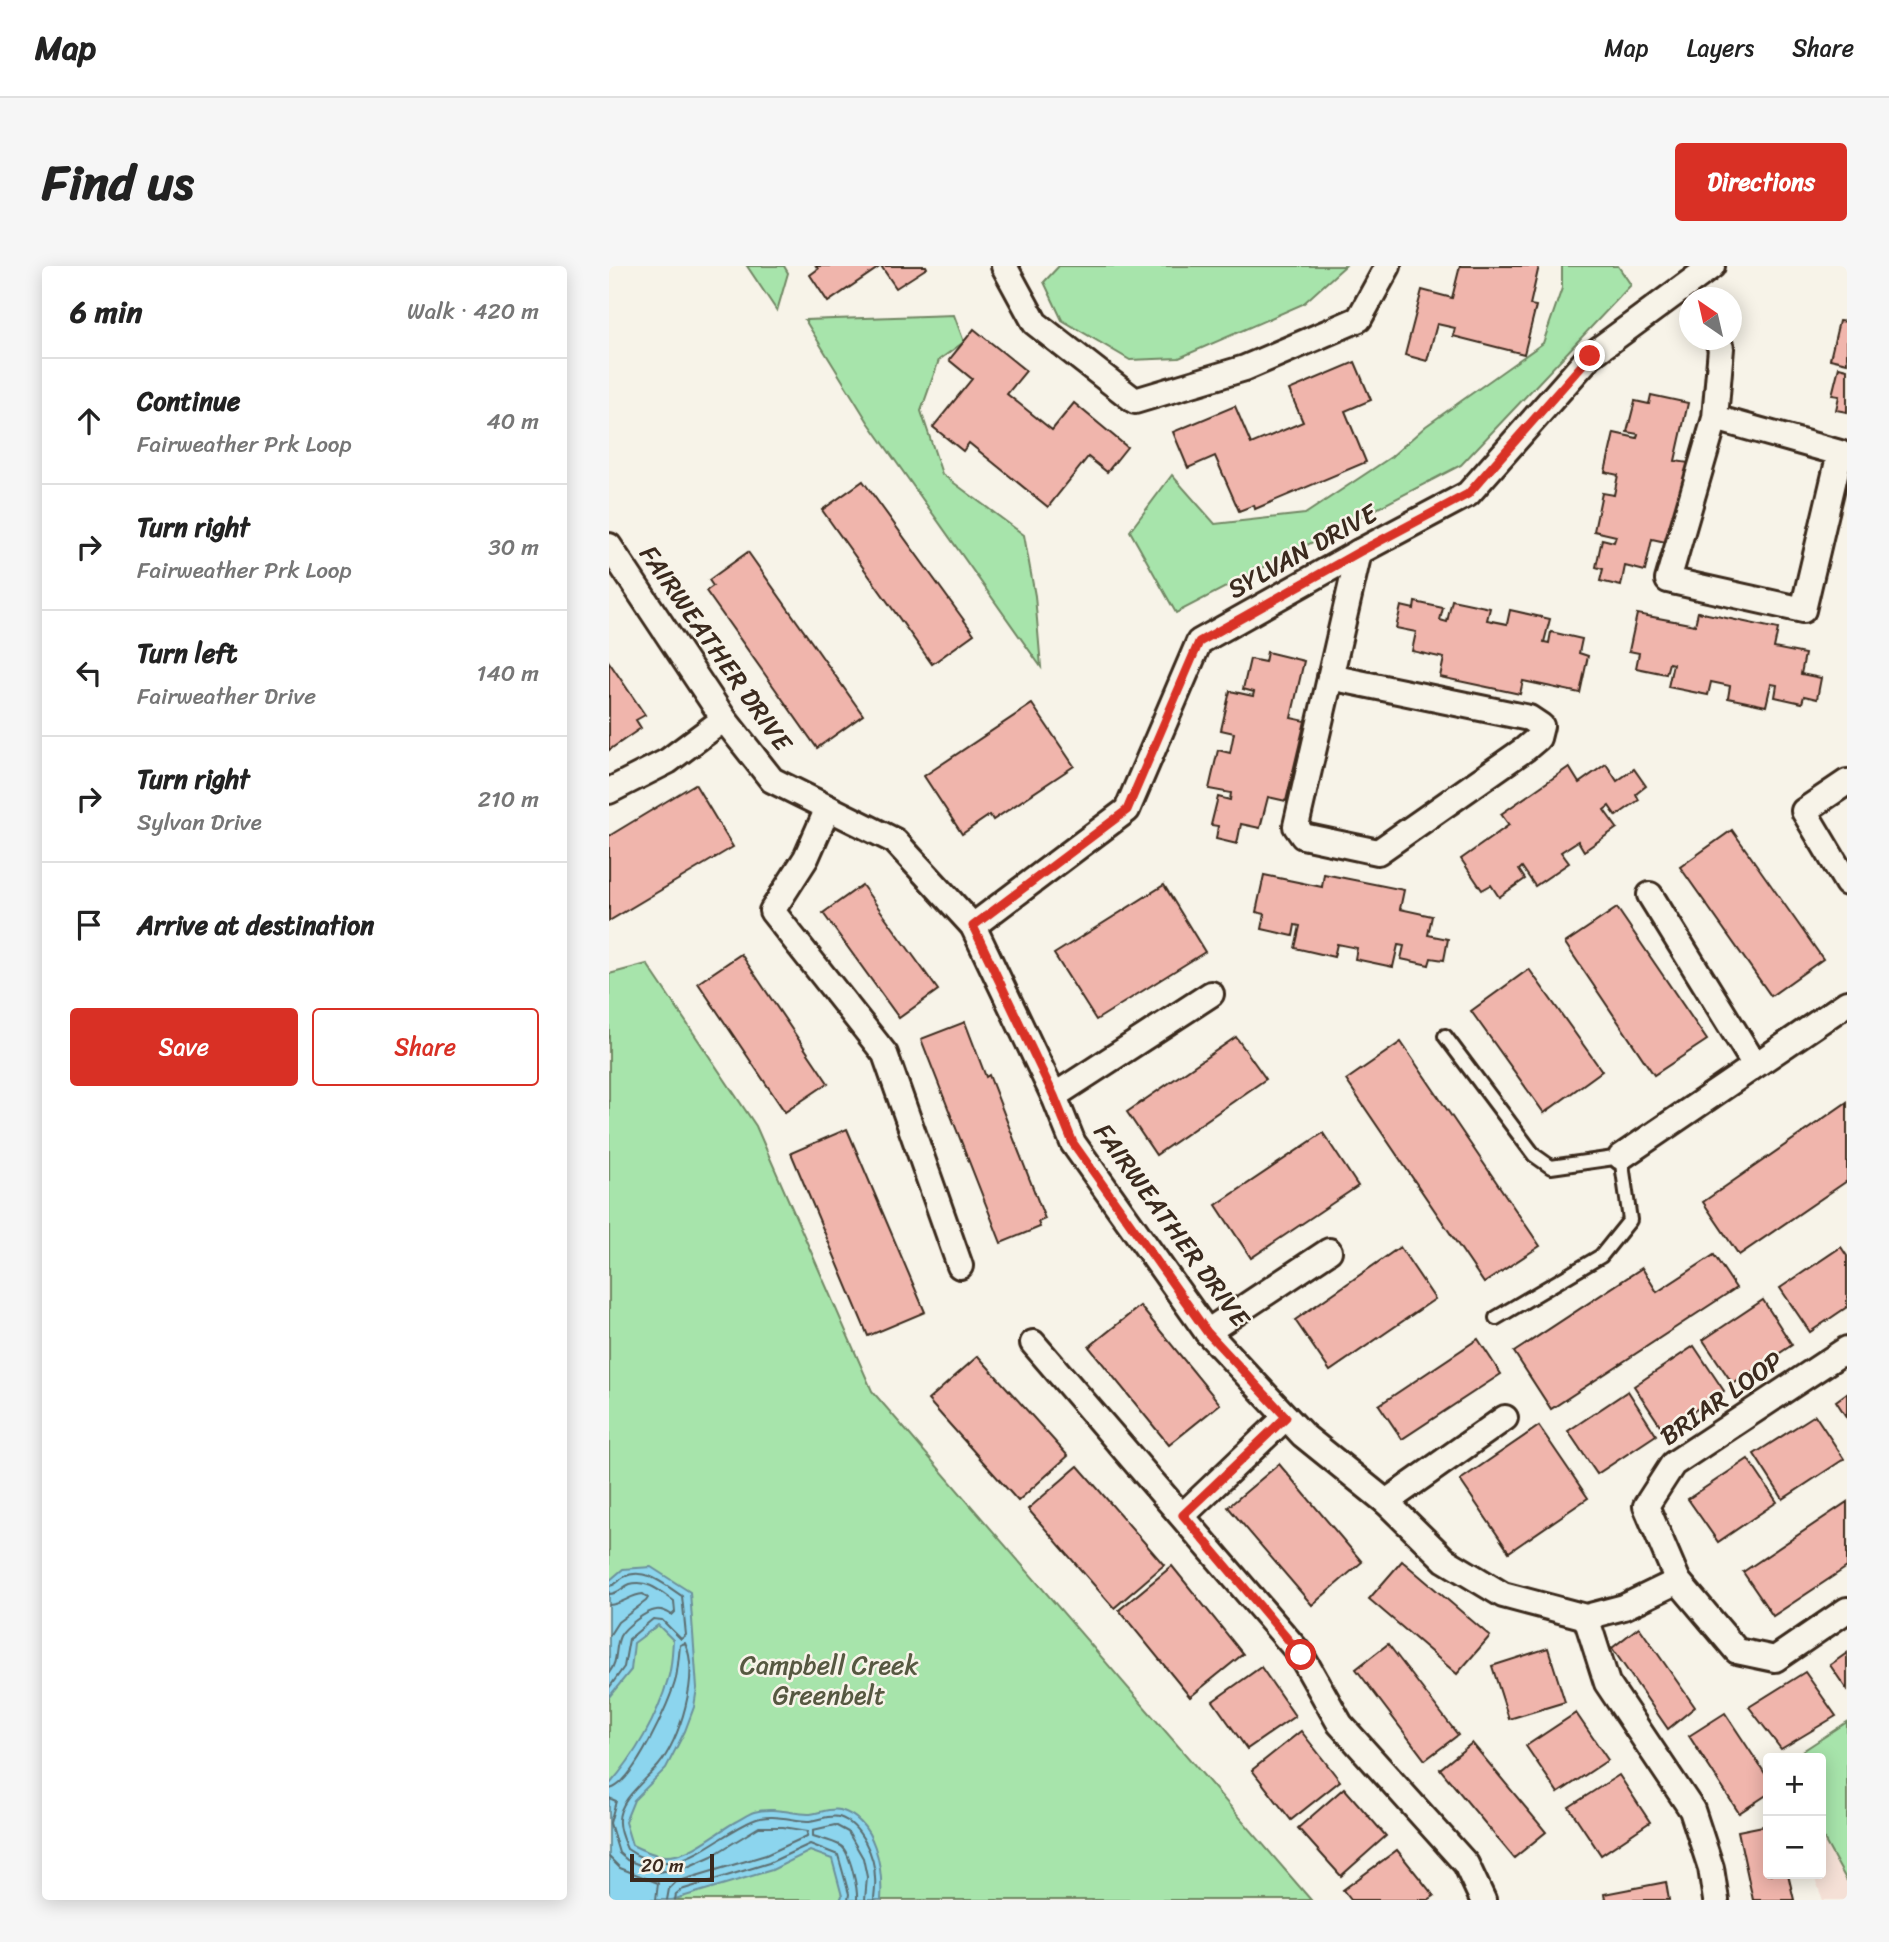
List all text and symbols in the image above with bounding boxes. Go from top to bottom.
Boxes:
text: Map [35,19,96,77]
text: Map [1604,27,1649,69]
text: Layers [1687,27,1754,69]
text: Share [1792,27,1854,69]
text: Find us [42,139,194,226]
button: Directions [1675,143,1847,221]
text: 6 min [70,285,142,339]
north arrow [1679,287,1742,350]
text: Walk · 420 m [407,291,539,332]
route end [1574,340,1605,371]
text: Continue [137,378,240,424]
text: 40 m [486,401,539,442]
icon: ahead [70,402,108,440]
text: Fairweather Prk Loop [137,424,352,465]
street label: SYLVAN DRIVE [1218,490,1387,611]
text: Turn right [137,504,250,550]
text: 30 m [488,527,539,568]
icon: right [70,528,108,566]
street label: FAIRWEATHER DRIVE [627,535,806,762]
text: Fairweather Prk Loop [137,550,352,591]
text: Turn left [137,630,237,676]
text: 140 m [477,653,539,694]
icon: left [70,654,108,692]
text: Fairweather Drive [137,676,316,717]
text: Turn right [137,756,250,802]
text: 210 m [478,779,539,820]
icon: right [70,780,108,818]
text: Sylvan Drive [137,802,262,843]
text: Arrive at destination [137,902,374,948]
icon: arrive [70,906,108,944]
button: Save [70,1008,298,1086]
button: Share [312,1008,539,1086]
street label: FAIRWEATHER DRIVE [1082,1113,1263,1338]
street label: BRIAR LOOP [1649,1338,1793,1458]
route start [1285,1639,1316,1670]
park label: Campbell Creek Greenbelt [740,1642,918,1718]
map controls [1763,1753,1826,1879]
button: + [1763,1753,1826,1816]
button: − [1763,1816,1826,1879]
text: 20 m [641,1849,684,1882]
scale bar [630,1851,714,1883]

